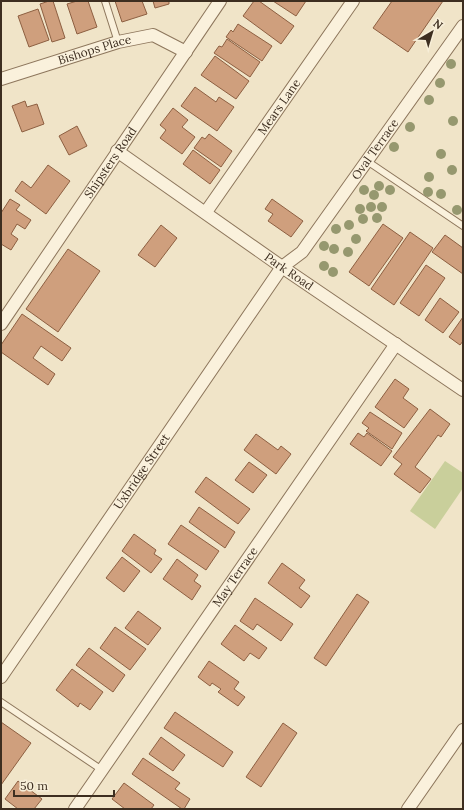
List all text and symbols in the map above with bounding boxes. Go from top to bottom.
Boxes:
north arrow [412,12,452,52]
text: N [430,16,446,33]
street label: Bishops Place [56,31,133,68]
street label: Mears Lane [254,75,304,138]
street label: Oval Terrace [348,115,402,182]
street label: Shipsters Road [80,124,140,201]
street label: Park Road [262,249,317,293]
street label: Uxbridge Street [110,430,173,512]
street label: May Terrace [209,543,261,610]
scale bar [14,772,114,798]
text: 50 m [20,778,48,793]

